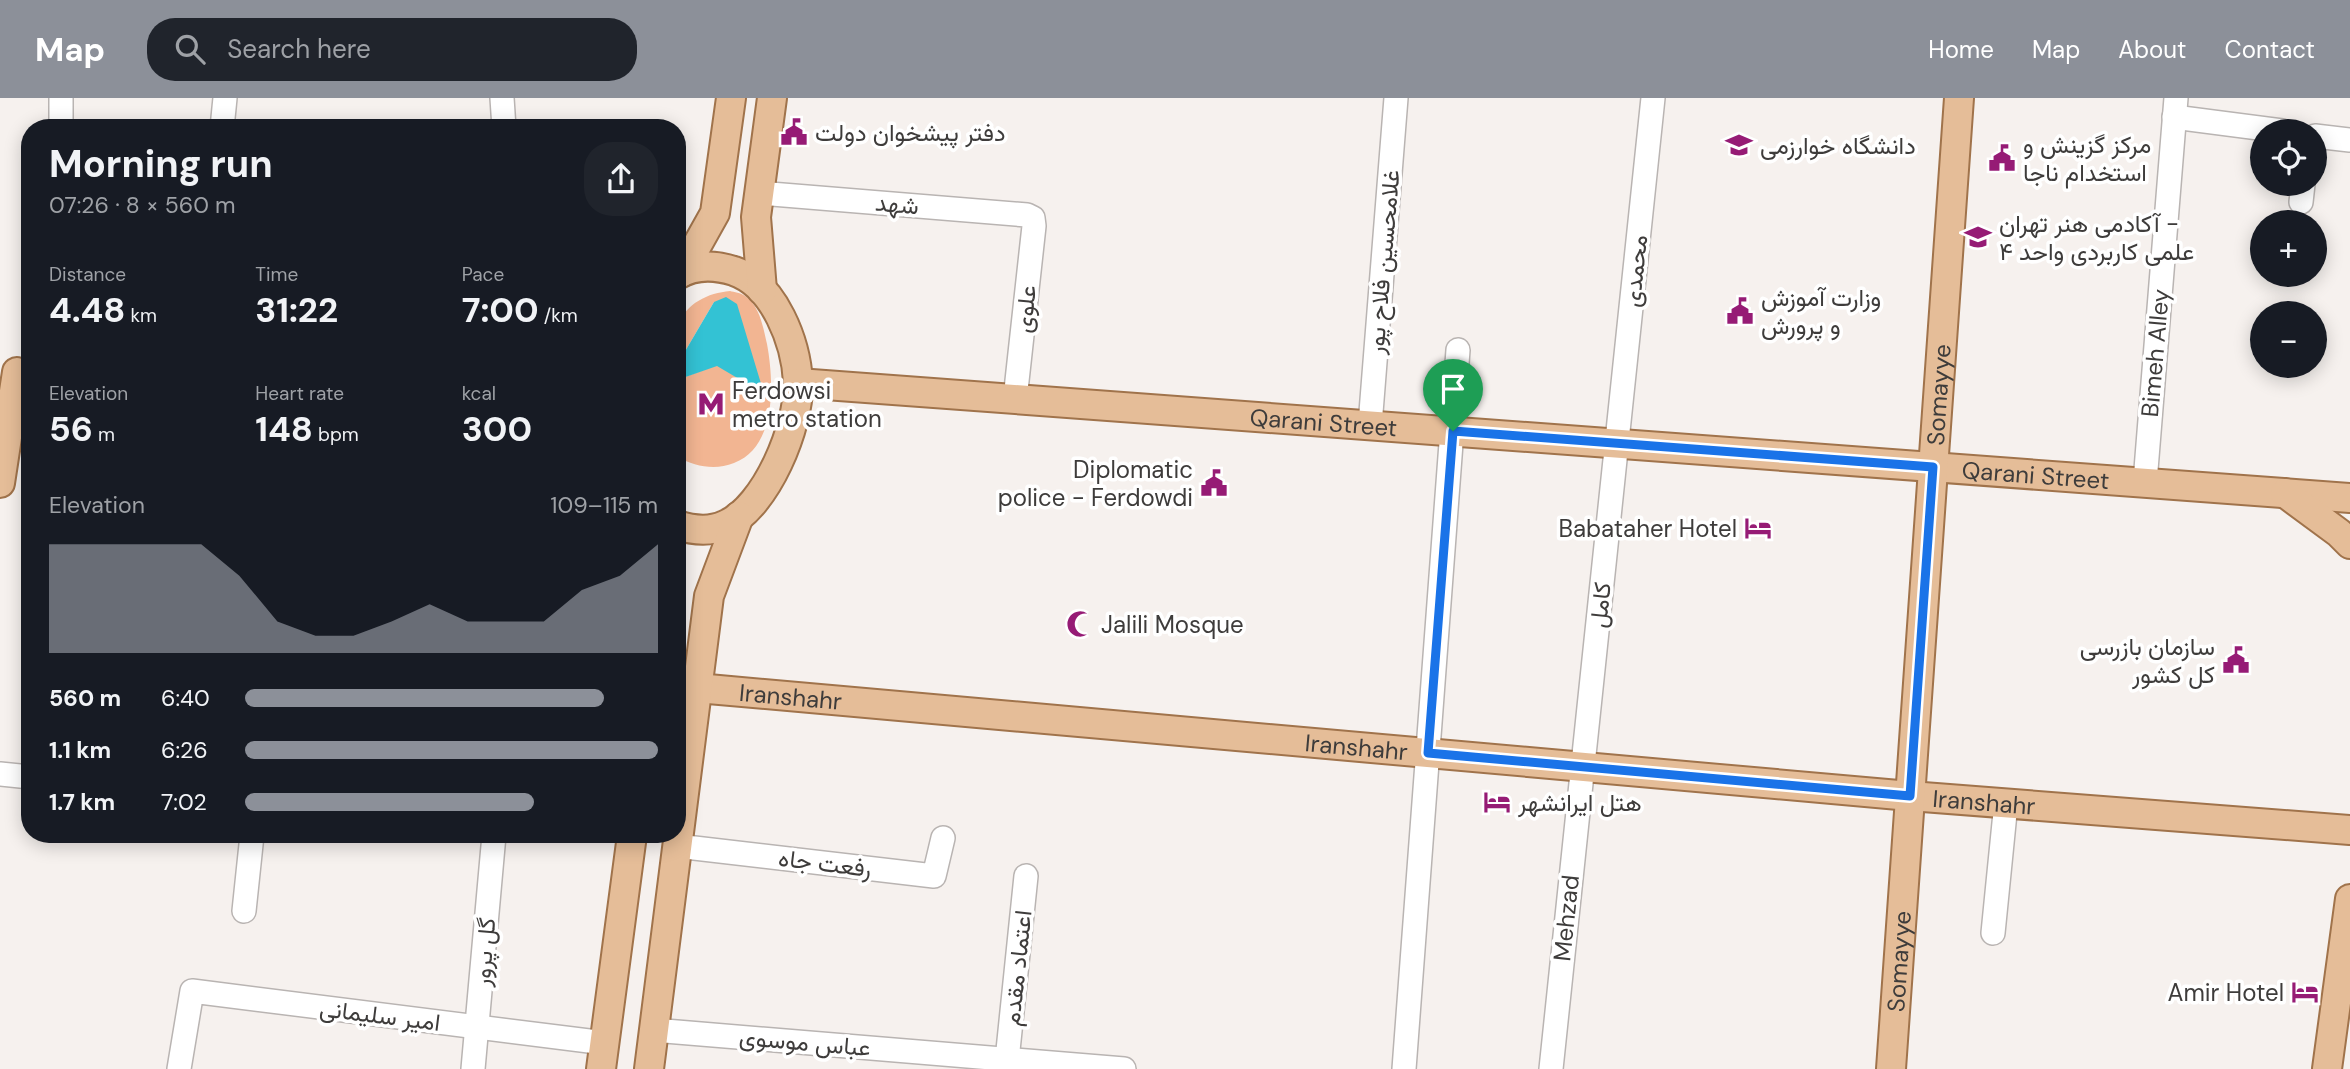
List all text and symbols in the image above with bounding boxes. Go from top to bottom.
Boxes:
search box [147,18,637,81]
text: Map [35,28,105,71]
icon: search [171,30,209,68]
text: Search here [227,32,371,66]
text: Home [1928,34,1994,65]
text: Map [2032,34,2080,65]
text: About [2118,34,2187,65]
text: Contact [2225,34,2315,65]
public building icon: دفتر پیشخوان دولت [779,117,809,147]
place label: دفتر پیشخوان دولت [815,117,1006,149]
map controls [2250,119,2327,378]
button: locate [2250,119,2327,196]
place label: مرکز گزینش و استخدام ناجا [2023,129,2151,189]
school or university icon: دانشگاه خوارزمی [1724,130,1754,160]
place label: دانشگاه خوارزمی [1760,130,1916,161]
text: Morning run [49,139,273,189]
button: share [584,142,658,216]
public building icon: مرکز گزینش و استخدام ناجا [1987,143,2017,173]
street label: غلامحسین فلاح‌ پور [1359,168,1408,357]
street label: شهد [874,187,920,221]
text: 07:26 · 8 × 560 m [49,190,236,220]
place label: آکادمی هنر تهران - علمی کاربردی واحد ۴ [1999,208,2194,267]
button: + [2250,210,2327,287]
school or university icon: آکادمی هنر تهران - علمی کاربردی واحد ۴ [1963,222,1993,252]
street label: محمدی [1616,233,1654,309]
text: Distance [49,262,126,287]
text: Time [255,262,298,287]
text: Pace [462,262,504,287]
place label: وزارت آموزش و پرورش [1761,282,1881,342]
street label: علوی [1007,284,1043,334]
text: 4.48 [49,287,125,333]
text: 31:22 [255,287,338,333]
text: 7:00 [462,287,539,333]
street label: Bimeh Alley [2134,288,2176,418]
public building icon: وزارت آموزش و پرورش [1725,296,1755,326]
button: − [2250,301,2327,378]
text: km [125,303,157,328]
text: /km [539,303,578,328]
street label: Somayye [1919,343,1957,446]
pin [1423,359,1483,431]
icon: arrive [1434,370,1472,408]
place label: Ferdowsi metro station [732,375,882,434]
text: Elevation [49,381,128,406]
text: Heart rate [255,381,344,406]
text: kcal [462,381,496,406]
metro station icon: Ferdowsi metro station [696,389,726,419]
street label: Qarani Street [1249,401,1398,443]
text: 56 [49,406,93,452]
text: 148 [255,406,313,452]
text: 300 [462,406,532,452]
text: m [93,422,115,447]
text: bpm [313,422,359,447]
place label: Diplomatic police - Ferdowdi [998,454,1193,513]
street label: Qarani Street [1961,454,2110,496]
public building icon: Diplomatic police - Ferdowdi [1199,468,1229,498]
text: Elevation [49,490,145,520]
text: 109–115 m [550,490,658,520]
place label: Babataher Hotel [1558,513,1737,544]
hotel icon: Babataher Hotel [1743,513,1773,543]
street label: کامل [1582,581,1618,629]
mosque icon: Jalili Mosque [1065,609,1095,639]
place label: Jalili Mosque [1101,609,1244,640]
place label: سازمان بازرسی کل کشور [2080,631,2215,690]
public building icon: سازمان بازرسی کل کشور [2221,645,2251,675]
street label: Iranshahr [738,676,843,716]
text: 560 m [49,683,121,713]
text: 6:40 [161,683,210,713]
street label: Iranshahr [1304,727,1409,767]
text: 1.1 km [49,735,111,765]
text: 6:26 [161,735,208,765]
street label: Iranshahr [1931,782,2037,821]
text: 1.7 km [49,787,115,817]
text: 7:02 [161,787,207,817]
hotel icon: هتل ایرانشهر [1482,787,1512,817]
place label: هتل ایرانشهر [1517,787,1642,818]
street label: رفعت جاه [777,842,873,884]
street label: Mehzad [1546,873,1586,963]
street label: اعتماد مقدم [996,909,1039,1028]
street label: Somayye [1880,910,1918,1013]
street label: گل پرور [465,916,503,989]
place label: Amir Hotel [2168,977,2284,1008]
hotel icon: Amir Hotel [2290,977,2320,1007]
street label: امیر سلیمانی [318,992,442,1038]
street label: عباس موسوی [738,1021,872,1063]

